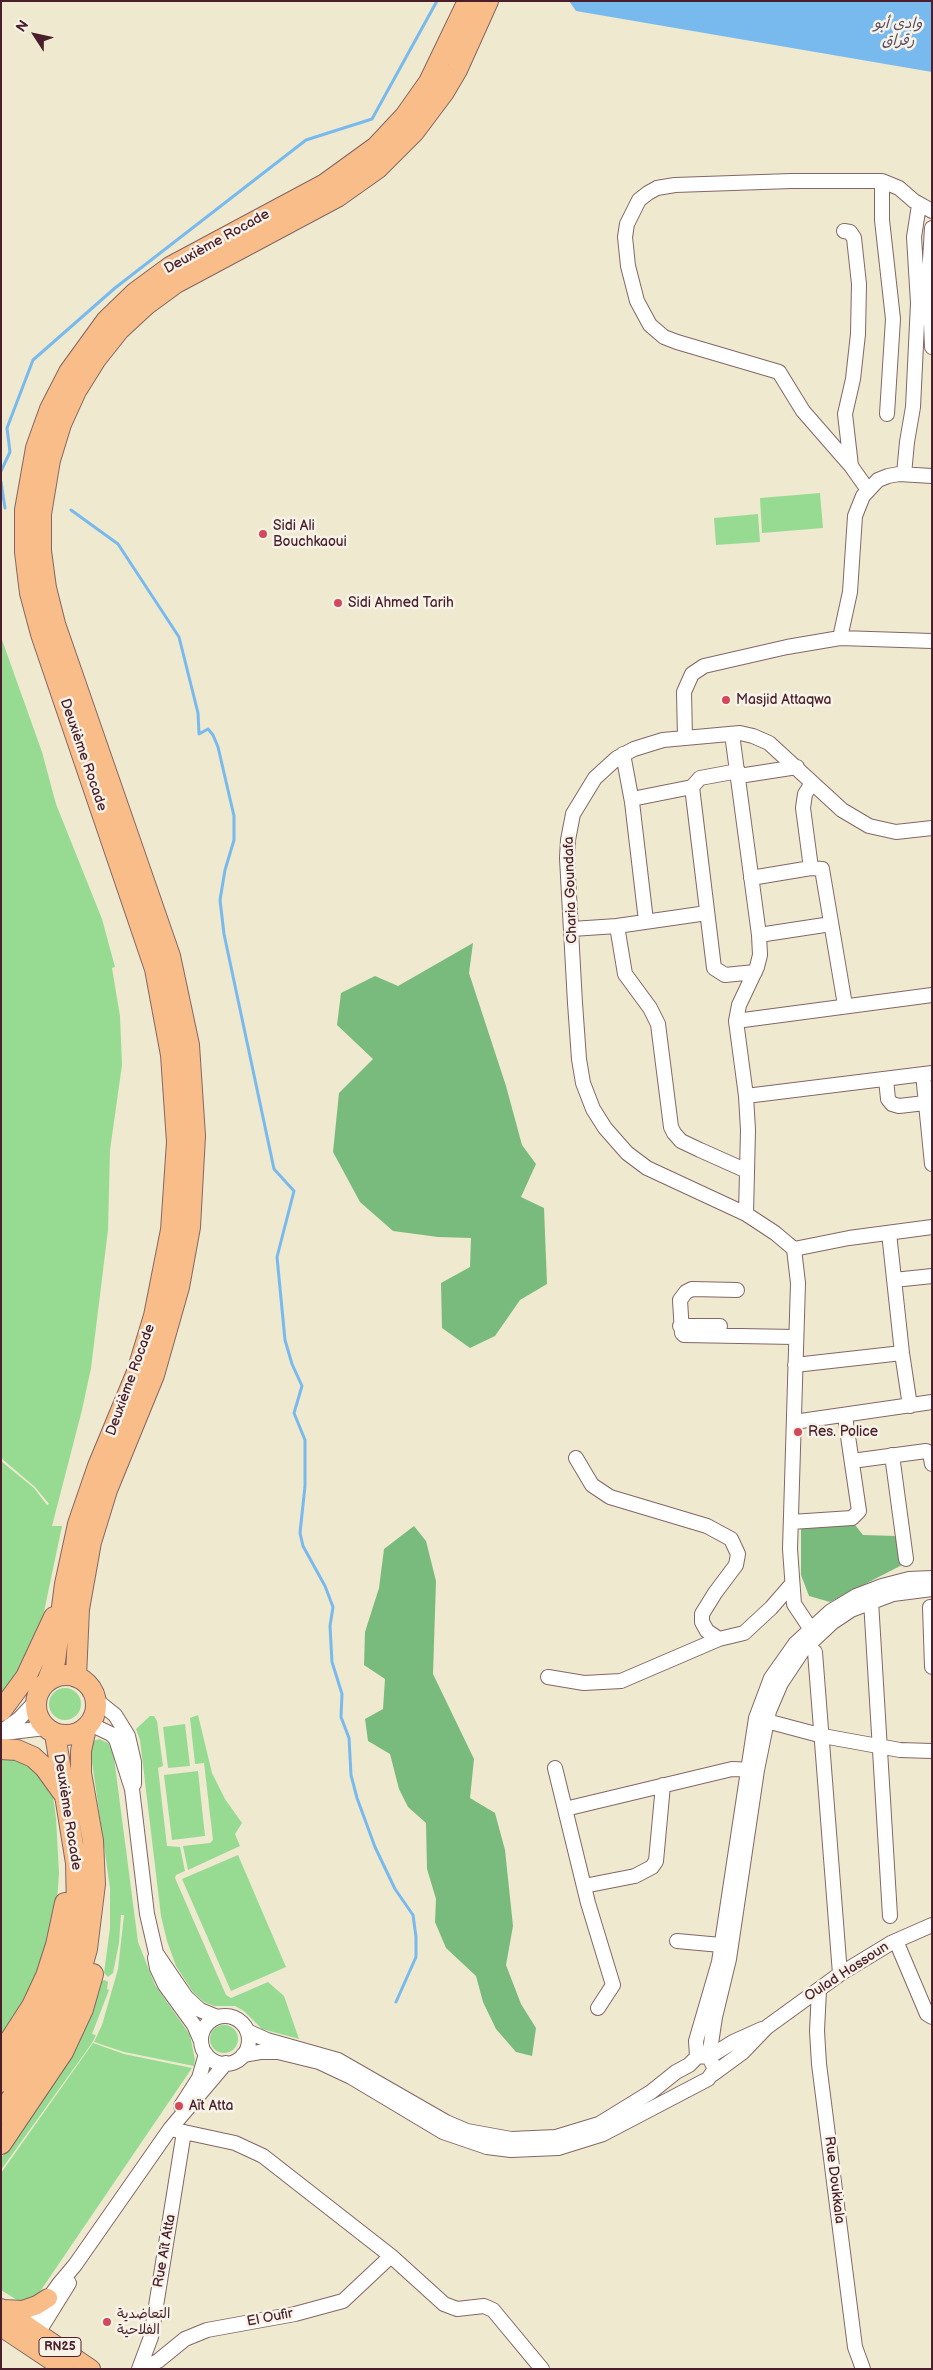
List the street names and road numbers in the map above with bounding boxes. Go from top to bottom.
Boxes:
street label: Deuxième Rocade [161,206,273,278]
street label: Deuxième Rocade [56,697,110,813]
street label: Charia Goundafa [561,836,581,944]
street label: Deuxième Rocade [103,1322,159,1438]
street label: Deuxième Rocade [50,1753,84,1871]
street label: Oulad Hassoun [802,1939,892,2005]
street label: Rue Doukkala [820,2135,848,2225]
street label: Rue Aït Atta [150,2213,180,2289]
street label: El Oufir [246,2305,294,2331]
road number: RN25 [39,2338,81,2356]

